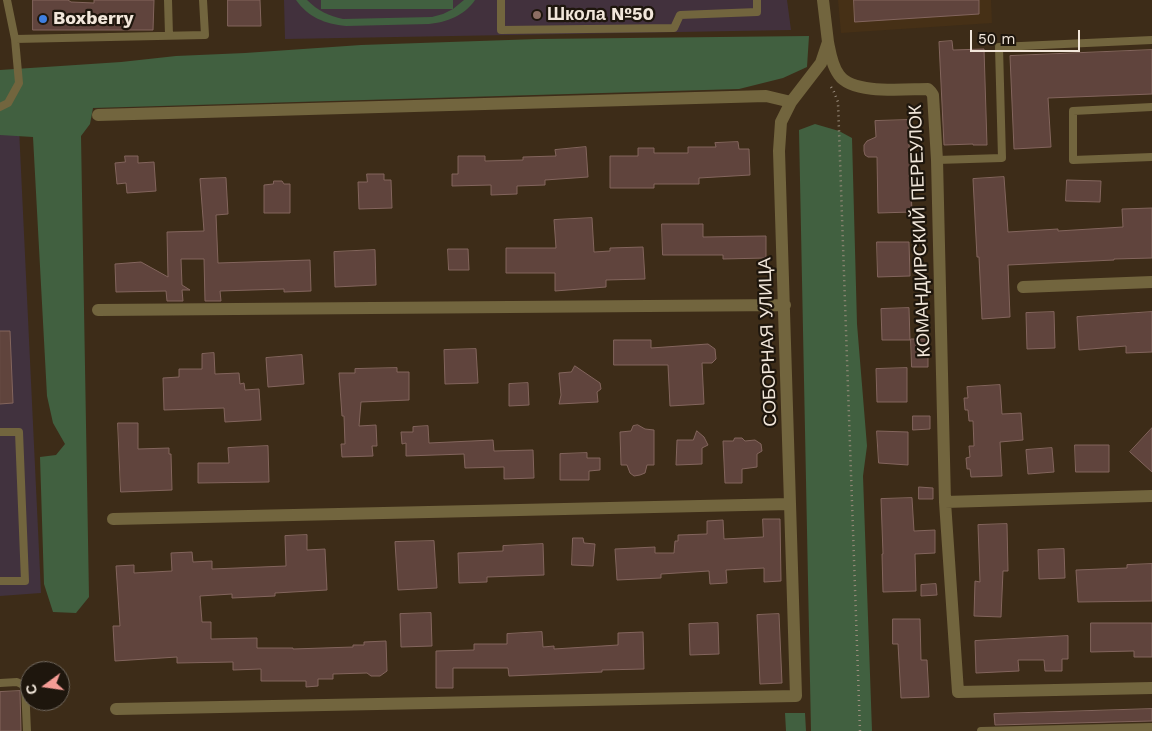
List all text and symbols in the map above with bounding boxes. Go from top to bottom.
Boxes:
place label: Школа №50 [547,4,654,26]
place label: Boxberry [53,8,134,30]
marker: Школа №50 [531,9,543,21]
marker: Boxberry [37,13,49,25]
scale bar [972,20,1082,52]
text: 50 m [978,30,1015,48]
street label: КОМАНДИРСКИЙ ПЕРЕУЛОК [905,104,935,358]
street label: СОБОРНАЯ УЛИЦА [754,257,782,427]
north arrow [20,661,70,711]
text: С [22,683,40,696]

